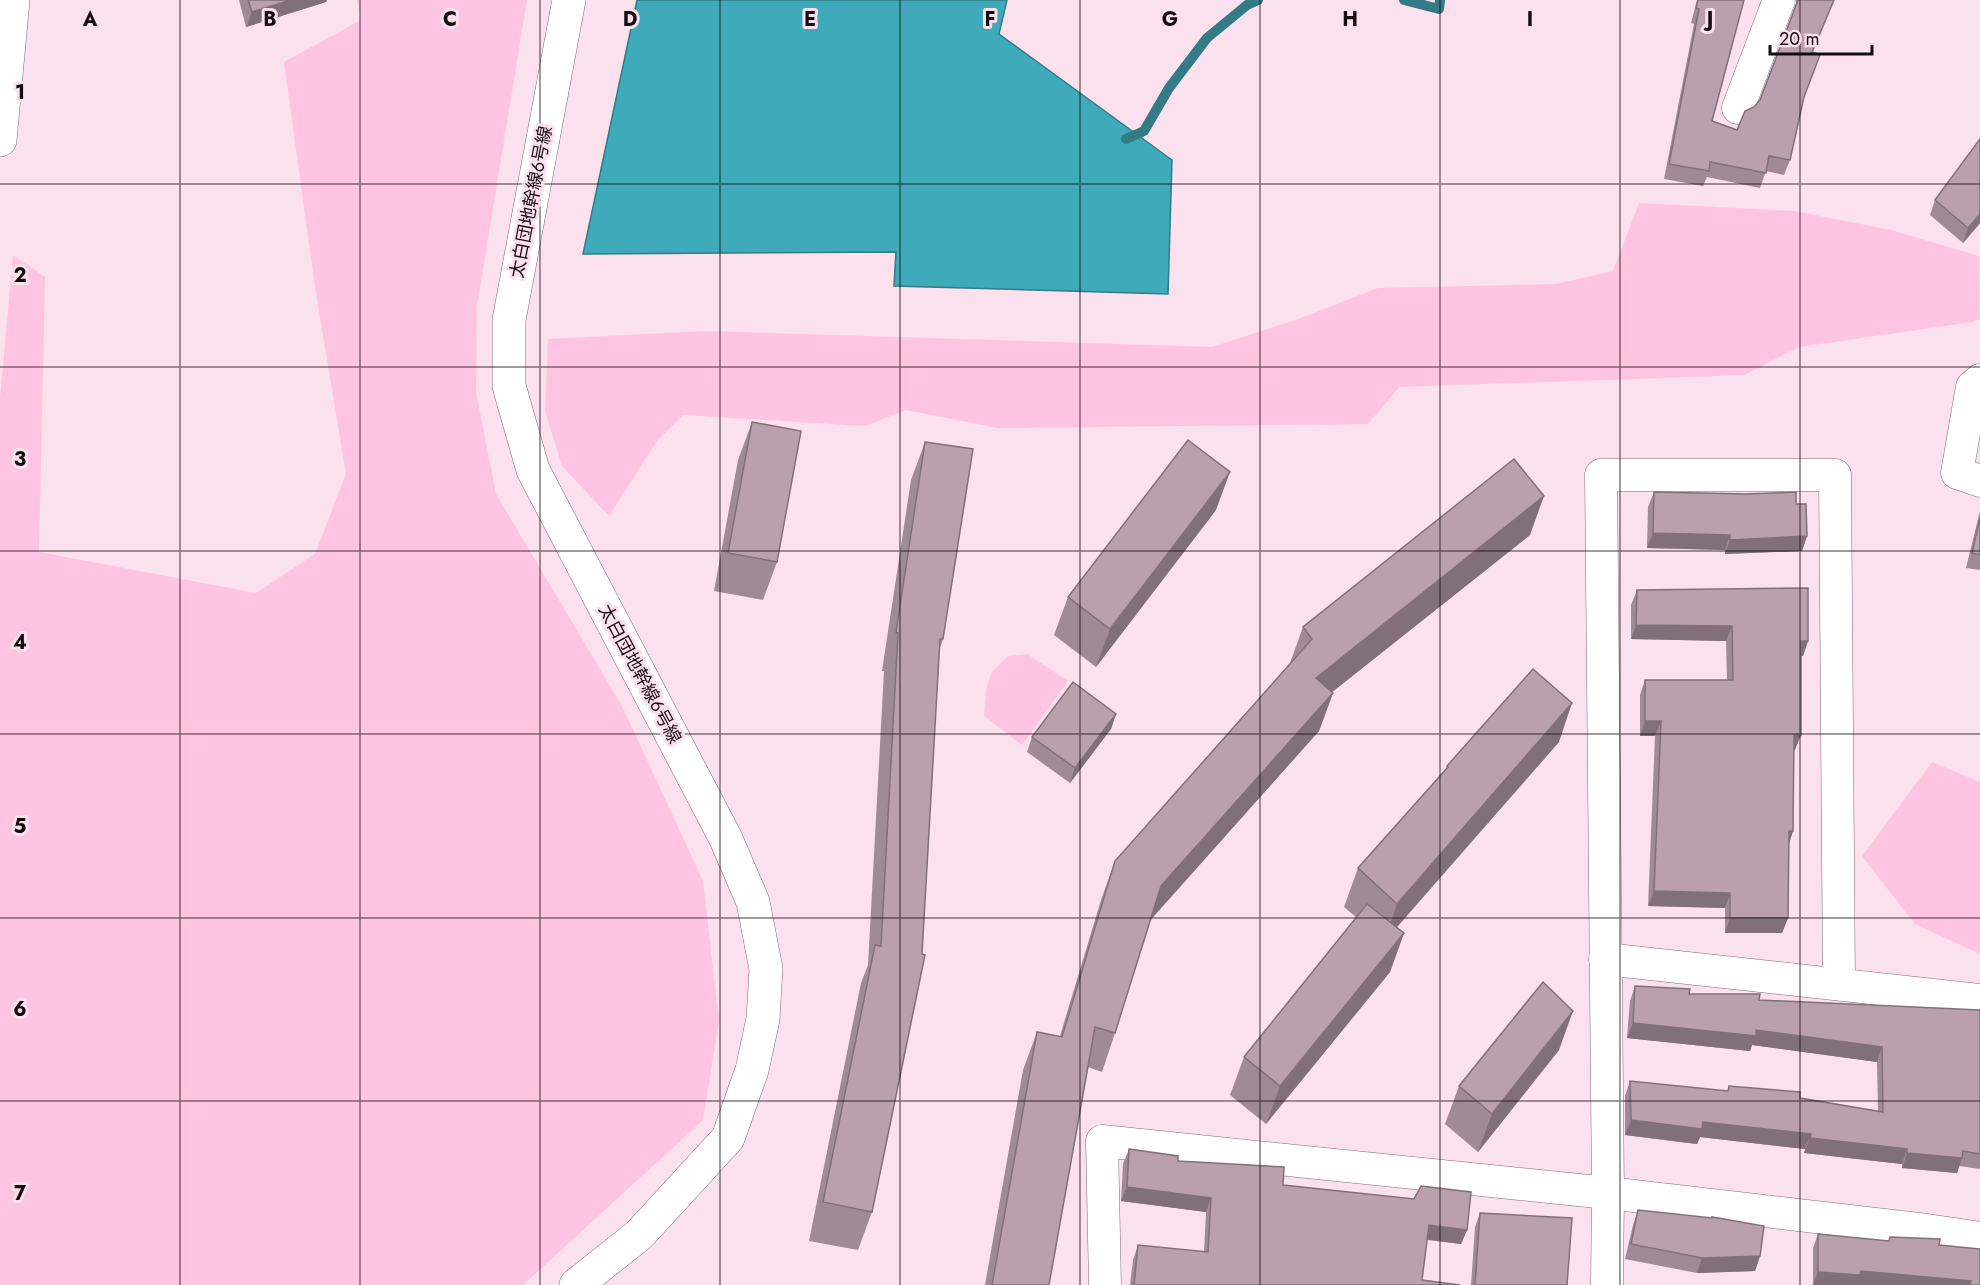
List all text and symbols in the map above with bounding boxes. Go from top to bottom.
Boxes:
text: A [82,5,98,34]
text: B [263,5,277,34]
text: C [443,5,457,34]
text: D [623,5,637,34]
text: E [804,5,816,34]
text: F [984,5,996,34]
text: G [1162,5,1178,34]
text: H [1342,5,1358,34]
text: I [1527,5,1533,34]
text: J [1703,5,1713,34]
scale bar [1770,18,1872,56]
text: 20 m [1779,26,1819,52]
text: 1 [15,78,25,107]
street label: 太白団地幹線６号線 [504,124,558,280]
text: 2 [13,261,27,290]
text: 3 [14,445,26,474]
street label: 太白団地幹線６号線 [592,600,688,748]
text: 4 [13,628,27,657]
text: 5 [14,812,27,841]
text: 6 [13,995,27,1024]
text: 7 [14,1179,27,1208]

